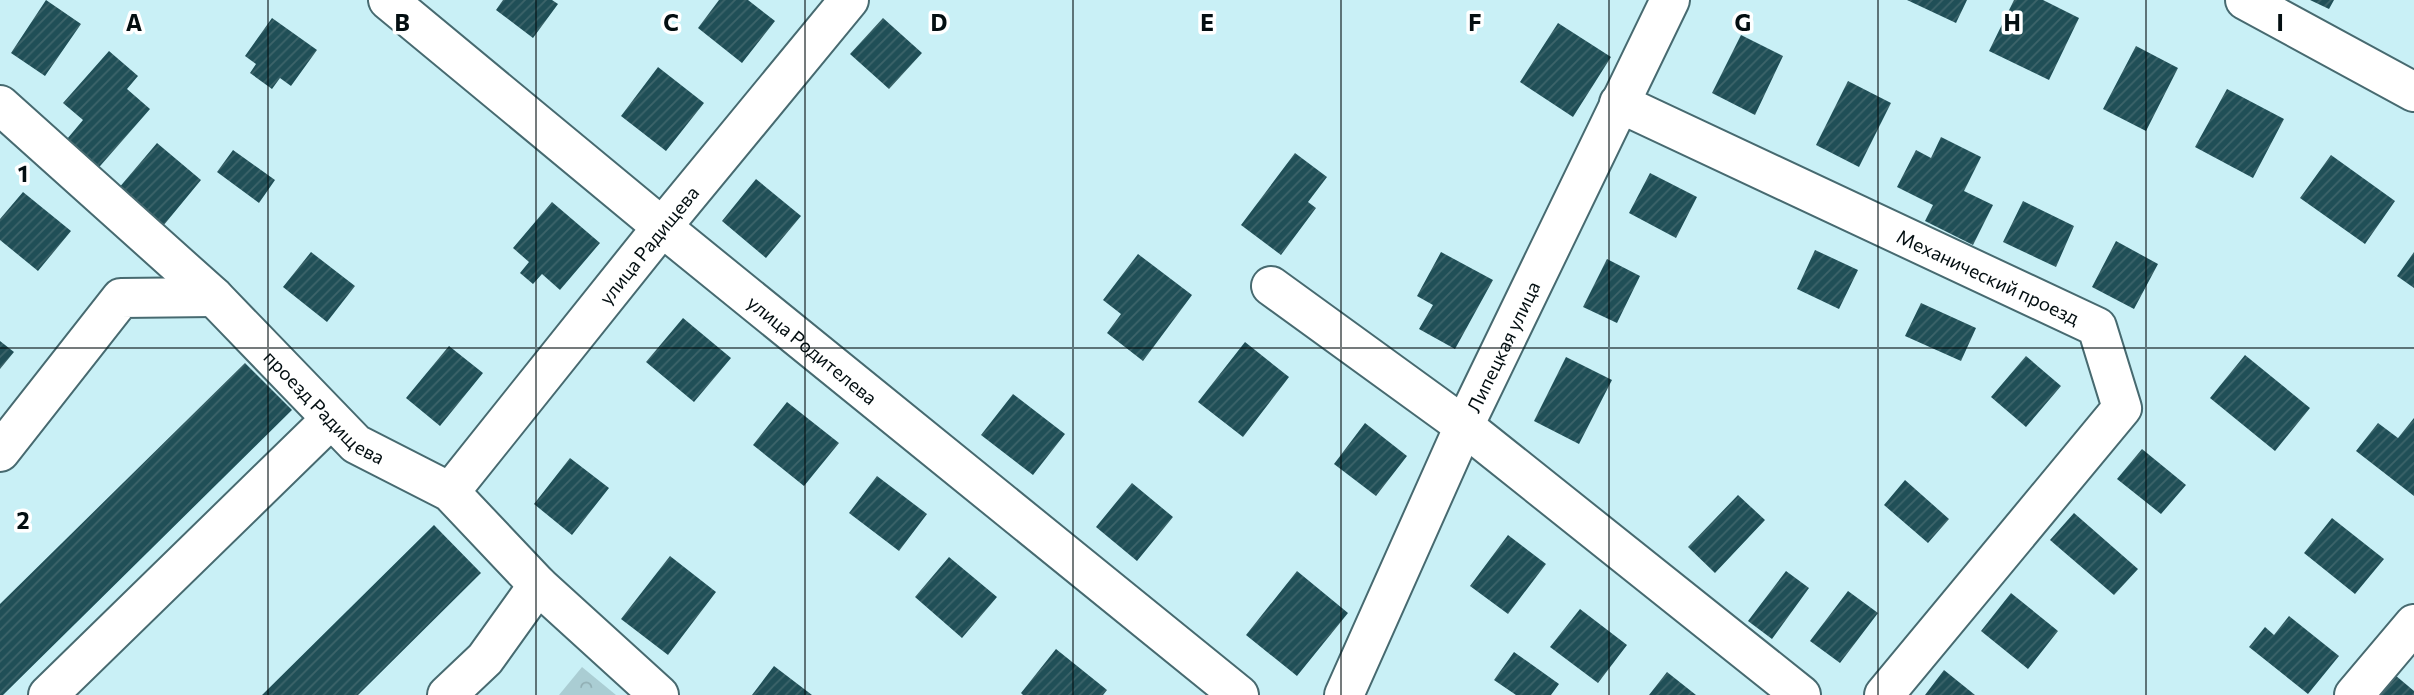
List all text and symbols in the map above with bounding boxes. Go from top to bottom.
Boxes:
text: A [126,8,143,36]
text: B [394,8,410,36]
text: C [663,8,679,36]
text: D [931,8,948,36]
text: E [1200,8,1214,36]
text: F [1468,8,1482,36]
text: G [1735,8,1751,36]
text: H [2003,8,2021,36]
text: I [2276,8,2284,36]
text: 1 [18,159,28,187]
street label: улица Радищева [594,181,703,308]
street label: Механический проезд [1894,224,2083,329]
street label: Липецкая улица [1461,277,1544,416]
street label: улица Родителева [743,290,882,409]
street label: проезд Радищева [260,345,389,468]
text: 2 [16,506,30,534]

